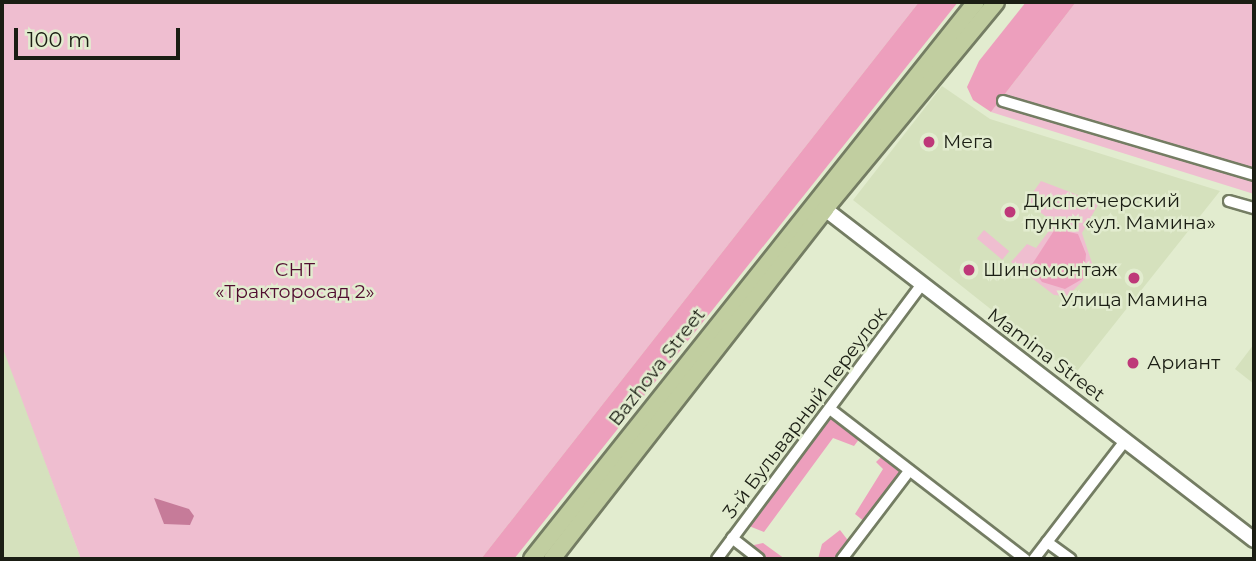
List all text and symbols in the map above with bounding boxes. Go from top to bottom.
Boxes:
scale bar [18,14,184,58]
text: 100 m [27,27,90,52]
place label: Мега [943,131,993,153]
marker: Мега [921,134,937,150]
place label: Диспетчерский пункт «ул. Мамина» [1024,190,1216,234]
marker: Диспетчерский пункт «ул. Мамина» [1002,204,1018,220]
park label: СНТ «Тракторосад 2» [215,259,375,303]
place label: Шиномонтаж [983,259,1117,281]
marker: Шиномонтаж [961,262,977,278]
marker: Улица Мамина [1126,270,1142,286]
place label: Улица Мамина [1060,289,1208,311]
street label: 3-й Бульварный переулок [718,303,892,523]
street label: Mamina Street [983,303,1109,407]
street label: Bazhova Street [604,304,710,430]
place label: Ариант [1147,352,1220,374]
marker: Ариант [1125,355,1141,371]

